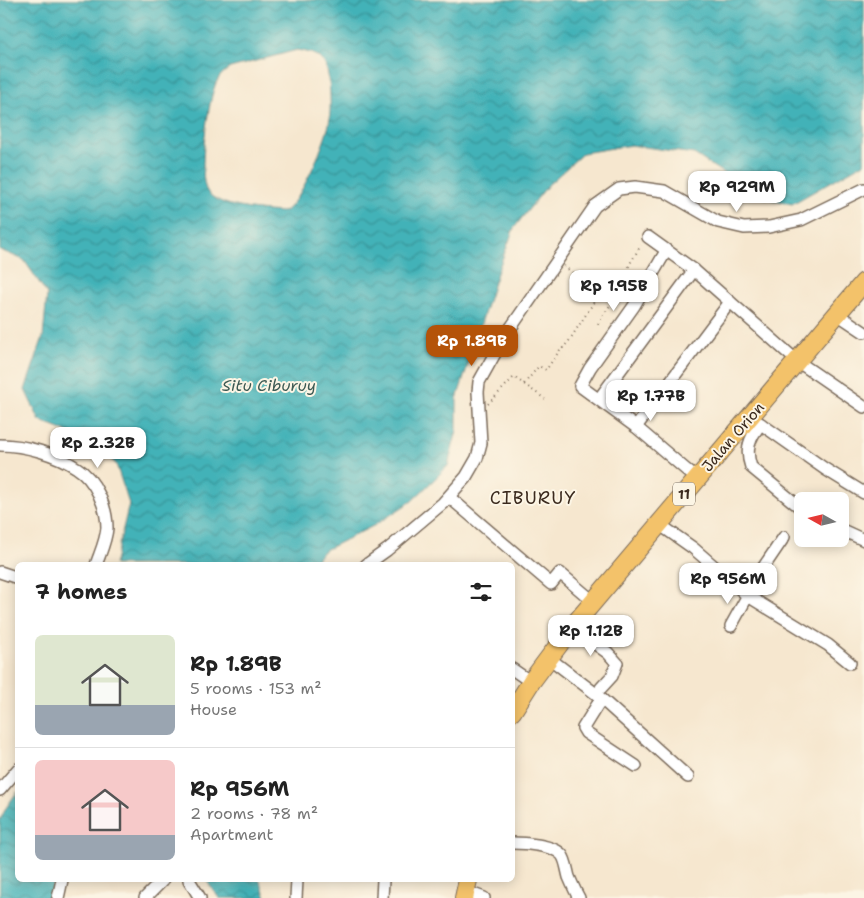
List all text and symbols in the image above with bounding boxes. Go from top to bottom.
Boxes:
pin: Rp 929M [691,170,783,213]
text: Rp 929M [699,176,775,197]
pin: Rp 1.95B [562,270,666,312]
text: Rp 1.95B [580,275,648,296]
pin: Rp 1.89B [420,324,524,367]
text: Rp 1.89B [437,330,507,351]
water label: Situ Ciburuy [222,375,316,396]
pin: Rp 1.77B [599,380,703,422]
text: Rp 1.77B [617,385,685,406]
street label: Jalan Orion [697,398,769,476]
pin: Rp 2.32B [46,426,150,469]
text: Rp 2.32B [61,432,135,453]
road number: 11 [673,482,695,506]
district label: CIBURUY [490,486,576,510]
north arrow [794,492,849,548]
map controls [794,492,849,547]
pin: Rp 956M [682,562,774,605]
text: Rp 956M [690,568,766,589]
text: 7 homes [35,578,127,606]
icon: filters [467,578,495,606]
pin: Rp 1.12B [539,614,643,657]
text: Rp 1.12B [559,620,623,641]
text: Rp 1.89B [190,650,282,678]
icon: home [75,655,135,715]
text: 5 rooms · 153 m² [190,678,322,699]
text: House [190,699,237,720]
text: Rp 956M [190,775,289,803]
icon: home [75,780,135,840]
text: 2 rooms · 78 m² [190,803,318,824]
text: Apartment [190,824,273,845]

